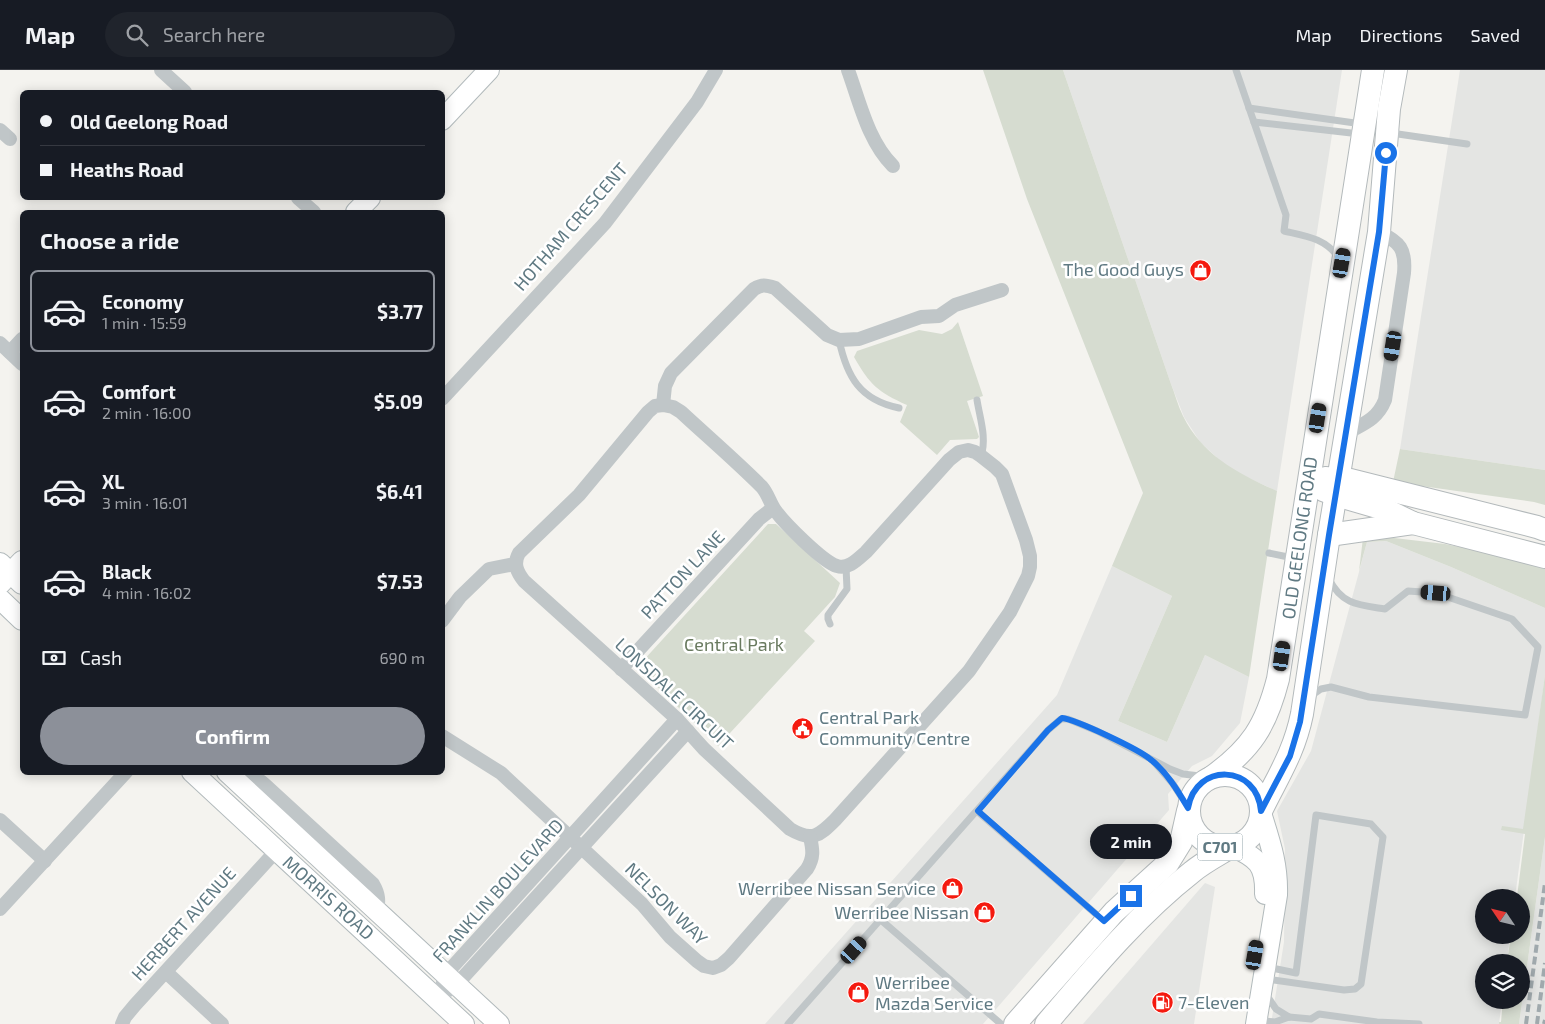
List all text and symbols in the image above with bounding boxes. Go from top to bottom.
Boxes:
search box [105,12,455,57]
text: Map [25,20,75,49]
icon: search [123,21,151,49]
text: Search here [163,23,265,46]
text: Map [1295,24,1332,46]
text: Directions [1360,24,1443,46]
text: Saved [1471,24,1520,46]
text: Old Geelong Road [70,110,228,133]
route start [1375,142,1397,164]
street label: HOTHAM CRESCENT [509,157,632,295]
text: Heaths Road [70,158,184,181]
text: Choose a ride [40,227,179,253]
car [1332,247,1351,279]
place label: The Good Guys [1063,258,1184,280]
shop icon: The Good Guys [1188,258,1212,282]
icon: car [42,289,87,334]
text: Economy [102,290,184,313]
text: $3.77 [377,300,423,323]
text: 1 min · 15:59 [102,313,187,332]
car [1383,330,1402,362]
icon: car [42,379,87,424]
text: Comfort [102,380,176,403]
text: $5.09 [374,390,423,413]
car [1308,402,1327,434]
text: 2 min · 16:00 [102,403,191,422]
street label: OLD GEELONG ROAD [1277,455,1321,621]
icon: car [42,469,87,514]
text: XL [102,470,124,493]
text: $6.41 [376,480,423,503]
text: 3 min · 16:01 [102,493,188,512]
street label: PATTON LANE [636,526,729,623]
icon: car [42,559,87,604]
text: Black [102,560,152,583]
text: $7.53 [377,570,423,593]
text: 4 min · 16:02 [102,583,192,602]
car [1420,584,1451,602]
street label: LONSDALE CIRCUIT [611,633,739,754]
park label: Central Park [684,633,784,655]
car [1272,640,1291,672]
icon: cash [40,644,68,672]
text: Cash [80,646,122,669]
text: 690 m [379,648,425,667]
place label: Central Park Community Centre [819,706,970,749]
button: Confirm [40,707,425,765]
public building icon: Central Park Community Centre [791,716,815,740]
street label: FRANKLIN BOULEVARD [427,814,567,966]
callout: 2 min [1090,824,1172,858]
text: 2 min [1111,832,1151,851]
road number: C701 [1198,834,1242,860]
street label: MORRIS ROAD [279,851,379,944]
street label: NELSON WAY [621,857,713,950]
street label: HERBERT AVENUE [126,862,240,985]
place label: Werribee Nissan Service [738,877,936,899]
shop icon: Werribee Nissan Service [940,877,964,901]
route end [1120,885,1142,907]
north arrow [1475,889,1530,944]
map controls [1475,889,1530,1009]
place label: Werribee Nissan [834,901,969,923]
shop icon: Werribee Nissan [973,901,997,925]
car [838,934,869,966]
car [1245,939,1264,971]
button: layers [1475,954,1530,1009]
place label: Werribee Mazda Service [875,971,993,1014]
shop icon: Werribee Mazda Service [847,981,871,1005]
fuel station icon: 7-Eleven [1150,991,1174,1015]
place label: 7-Eleven [1178,991,1250,1013]

